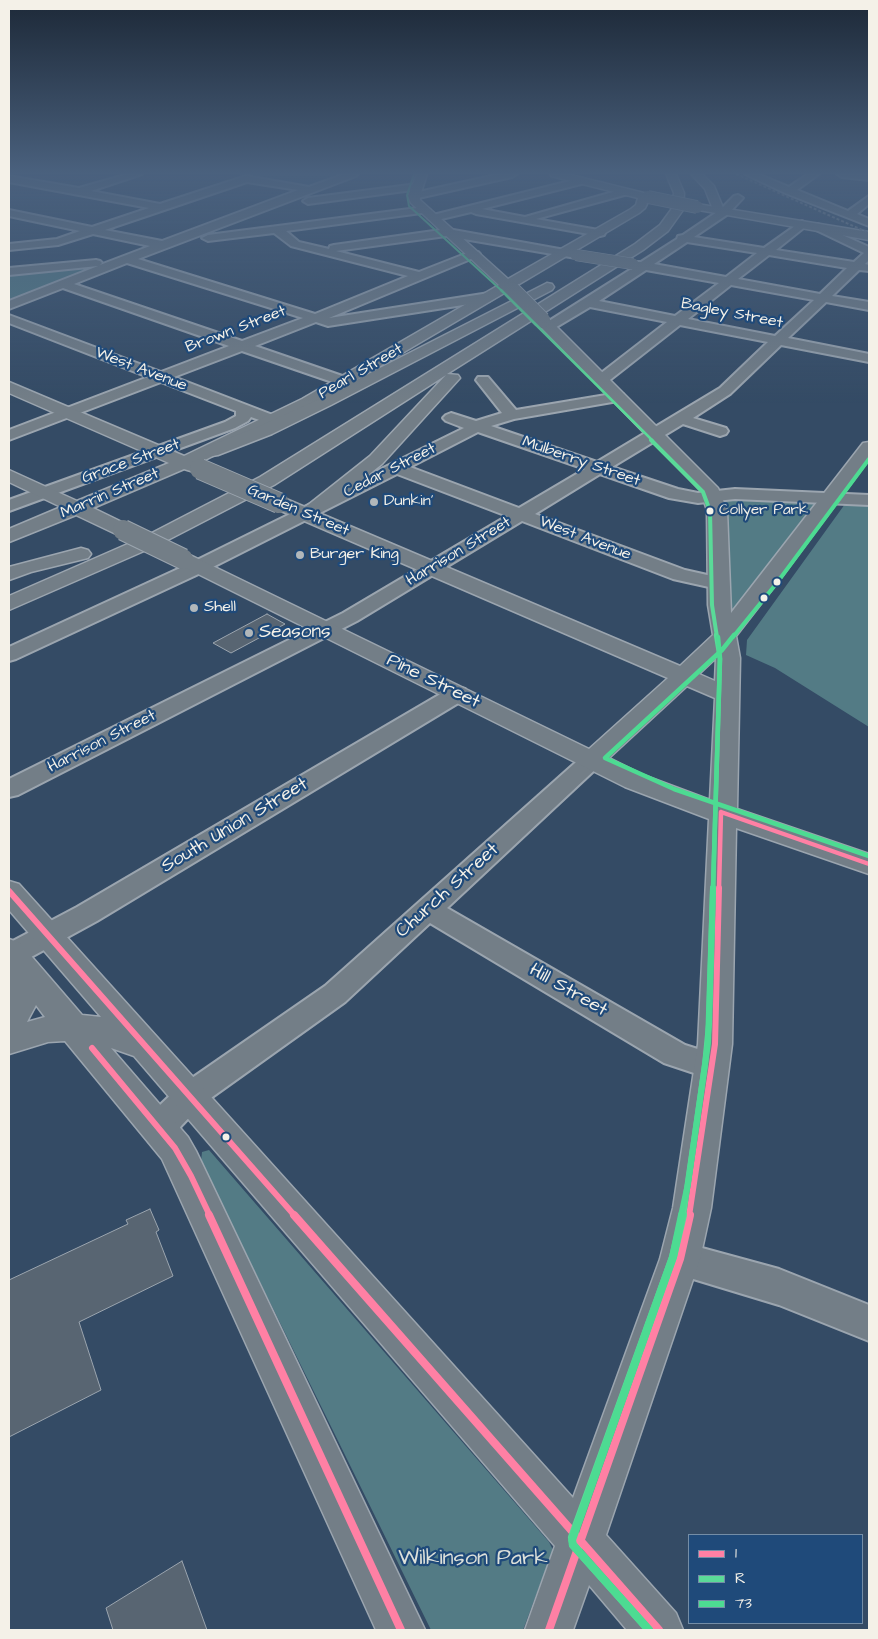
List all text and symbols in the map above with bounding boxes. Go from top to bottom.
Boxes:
street label: Bagley Street [679,295,785,333]
street label: Brown Street [183,302,289,358]
street label: Pearl Street [315,340,407,404]
street label: West Avenue [92,344,190,396]
street label: Mulberry Street [519,433,643,491]
street label: Grace Street [80,435,182,489]
street label: Cedar Street [341,440,439,502]
street label: Marrin Street [58,465,162,523]
street label: Garden Street [244,481,352,541]
place label: Dunkin' [384,492,433,512]
marker: Dunkin' [368,496,380,508]
place label: Collyer Park [719,502,808,520]
marker: Collyer Park [705,506,715,516]
street label: Harrison Street [403,513,515,591]
street label: West Avenue [536,513,634,565]
place label: Burger King [310,545,399,565]
marker: Burger King [294,549,306,561]
unlabelled marker [772,577,782,587]
unlabelled marker [759,593,769,603]
place label: Shell [204,598,236,618]
marker: Shell [188,602,200,614]
place label: Seasons [259,622,330,644]
marker: Seasons [243,627,255,639]
street label: Pine Street [383,650,483,714]
street label: Harrison Street [45,707,159,777]
street label: South Union Street [158,773,312,879]
street label: Church Street [392,839,504,943]
street label: Hill Street [525,959,611,1023]
unlabelled marker [221,1132,231,1142]
legend [688,1534,863,1624]
text: 1 [735,1543,737,1564]
park label: Wilkinson Park [398,1546,548,1572]
text: R [735,1568,746,1589]
text: 73 [735,1593,752,1614]

